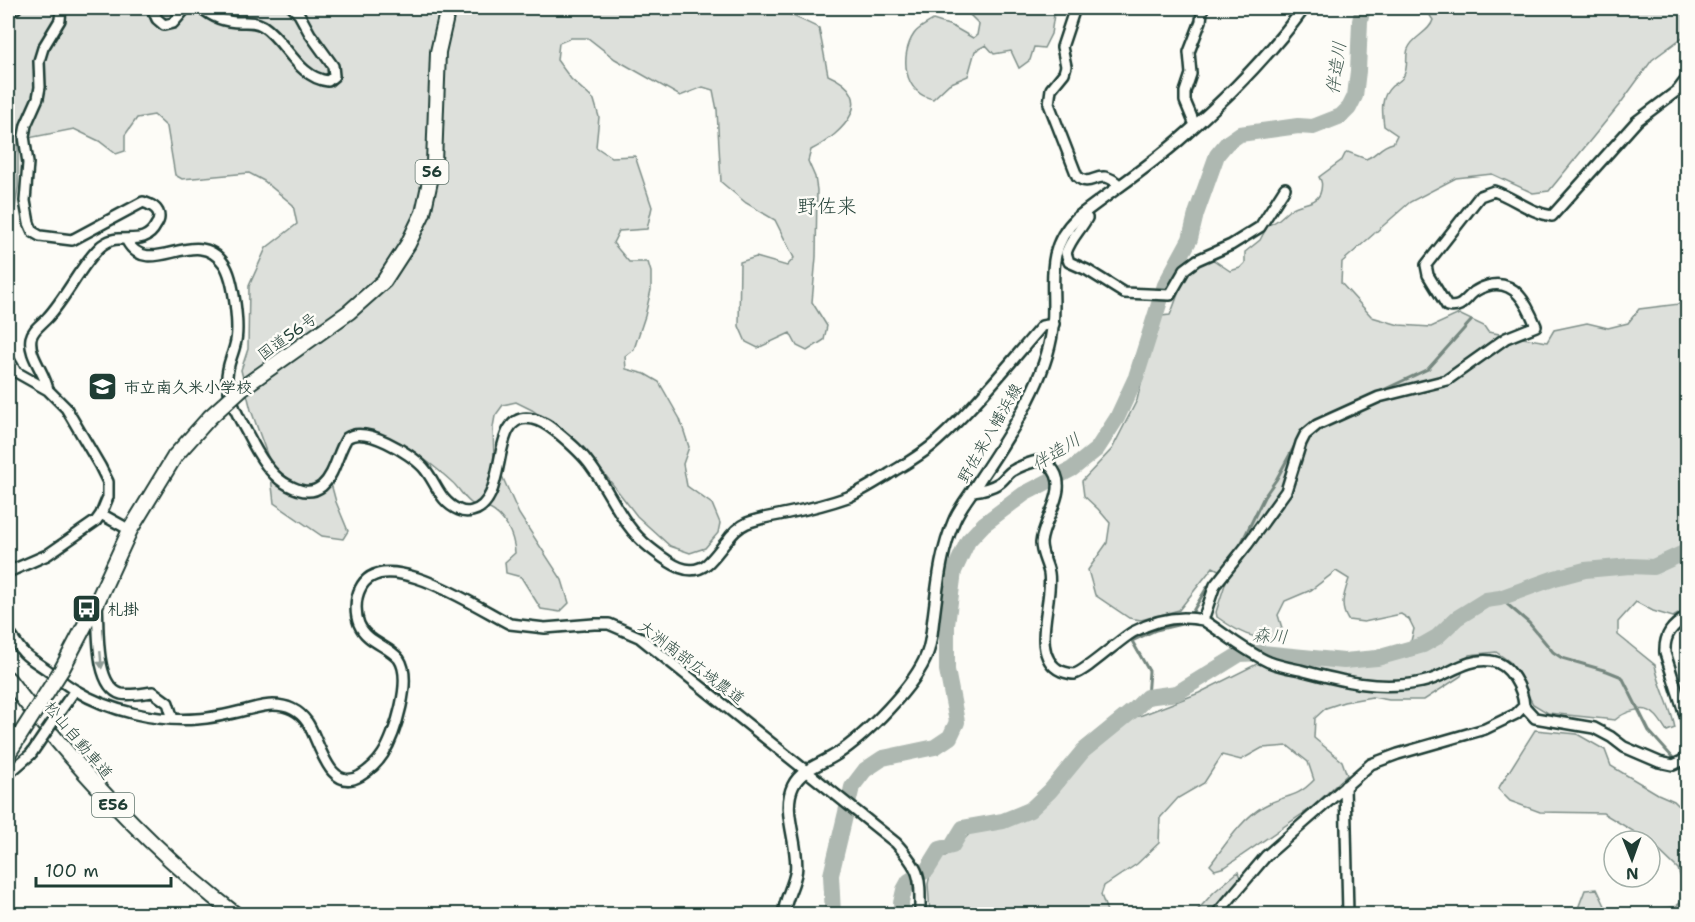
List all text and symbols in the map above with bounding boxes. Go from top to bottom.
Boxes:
water label: 伴造川 [1320,40,1352,96]
road number: 56 [416,160,448,184]
district label: 野佐来 [797,193,857,219]
street label: 国道56号 [253,308,321,365]
school or university icon: 市立南久米小学校 [87,371,119,403]
place label: 市立南久米小学校 [124,377,252,398]
street label: 野佐来八幡浜線 [952,379,1027,487]
water label: 伴造川 [1027,428,1085,476]
bus stop icon: 札掛 [70,593,102,625]
place label: 札掛 [107,599,139,620]
street label: 大洲南部広域農道 [634,615,749,709]
water label: 森川 [1251,623,1289,649]
one-way arrow [96,651,106,670]
street label: 松山自動車道 [40,697,118,784]
road number: E56 [92,793,134,817]
north arrow [1602,829,1662,889]
scale bar [36,850,171,888]
text: 100 m [45,859,99,883]
text: N [1626,863,1639,884]

